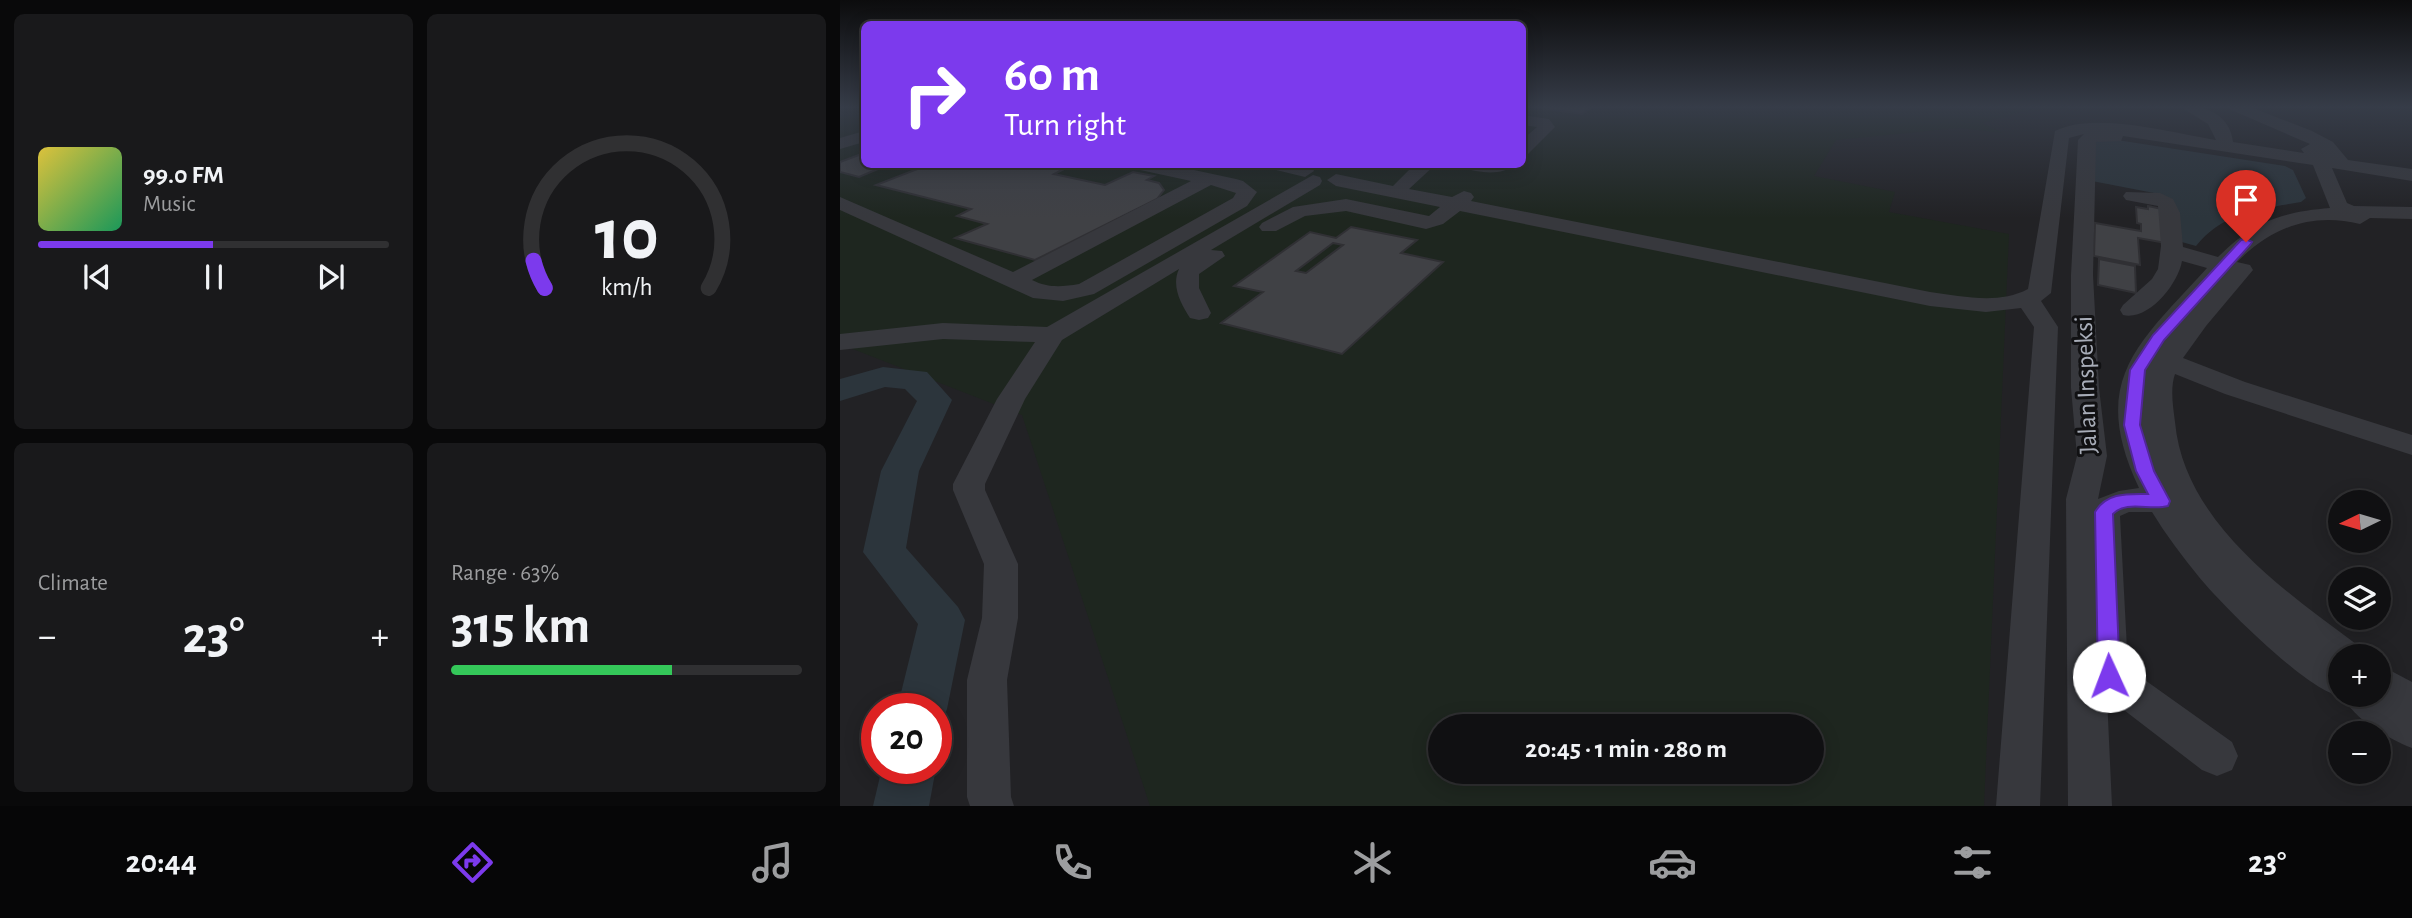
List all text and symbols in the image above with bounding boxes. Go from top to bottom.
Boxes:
icon: right [889,49,980,140]
text: 60 m [1004,51,1100,100]
text: Turn right [1004,109,1126,141]
text: 99.0 FM [143,162,224,188]
pin [2216,170,2276,242]
icon: arrive [2227,181,2265,219]
text: Music [143,193,195,216]
text: 10 [594,200,659,273]
icon: previous [78,258,116,296]
icon: pause [195,258,233,296]
icon: next [312,258,350,296]
text: km/h [601,275,652,300]
street label: Jalan Inspeksi [2071,316,2101,454]
north arrow [2328,490,2390,553]
map controls [2328,490,2391,784]
text: Range · 63% [451,562,559,585]
button: layers [2328,567,2391,630]
text: Climate [38,572,108,595]
text: 315 km [451,600,590,652]
text: 23° [182,610,245,662]
text: − [38,618,56,656]
text: + [371,618,389,656]
position arrow [2072,639,2146,713]
button: + [2328,644,2391,707]
speed limit sign: 20 [861,693,952,784]
button: − [2328,721,2391,784]
text: 20:45 · 1 min · 280 m [1525,736,1727,762]
icon: directions [448,838,497,887]
icon: music [748,838,797,887]
icon: phone [1048,838,1097,887]
icon: climate [1348,838,1397,887]
icon: car [1648,838,1697,887]
icon: filters [1948,838,1997,887]
text: 20:44 [126,846,197,878]
text: 23° [2248,846,2286,878]

